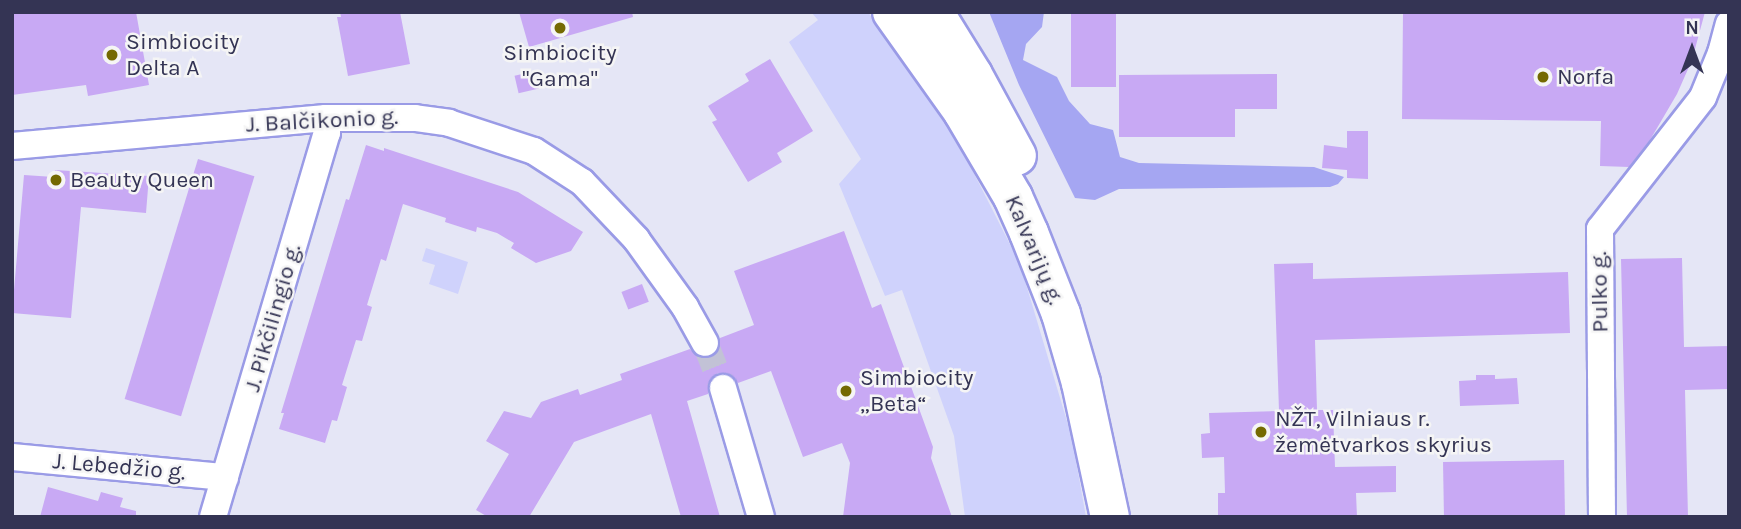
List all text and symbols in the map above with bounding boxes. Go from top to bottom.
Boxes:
north arrow [1657,14,1727,84]
text: N [1685,17,1699,39]
marker: Simbiocity "Gama" [552,20,568,36]
place label: Simbiocity Delta A [126,28,239,82]
place label: Simbiocity "Gama" [503,39,617,93]
marker: Simbiocity Delta A [104,47,120,63]
place label: Norfa [1557,63,1614,91]
marker: Norfa [1535,69,1551,85]
street label: J. Balčikonio g. [245,103,399,139]
place label: Beauty Queen [70,166,214,194]
marker: Beauty Queen [48,172,64,188]
street label: Kalvarijų g. [999,191,1069,309]
street label: J. Pikčilingio g. [239,241,307,395]
street label: Pulko g. [1585,251,1615,333]
place label: Simbiocity „Beta“ [860,364,973,418]
marker: Simbiocity „Beta“ [838,383,854,399]
place label: NŽT, Vilniaus r. žemėtvarkos skyrius [1275,405,1492,459]
marker: NŽT, Vilniaus r. žemėtvarkos skyrius [1253,424,1269,440]
street label: J. Lebedžio g. [51,447,187,487]

